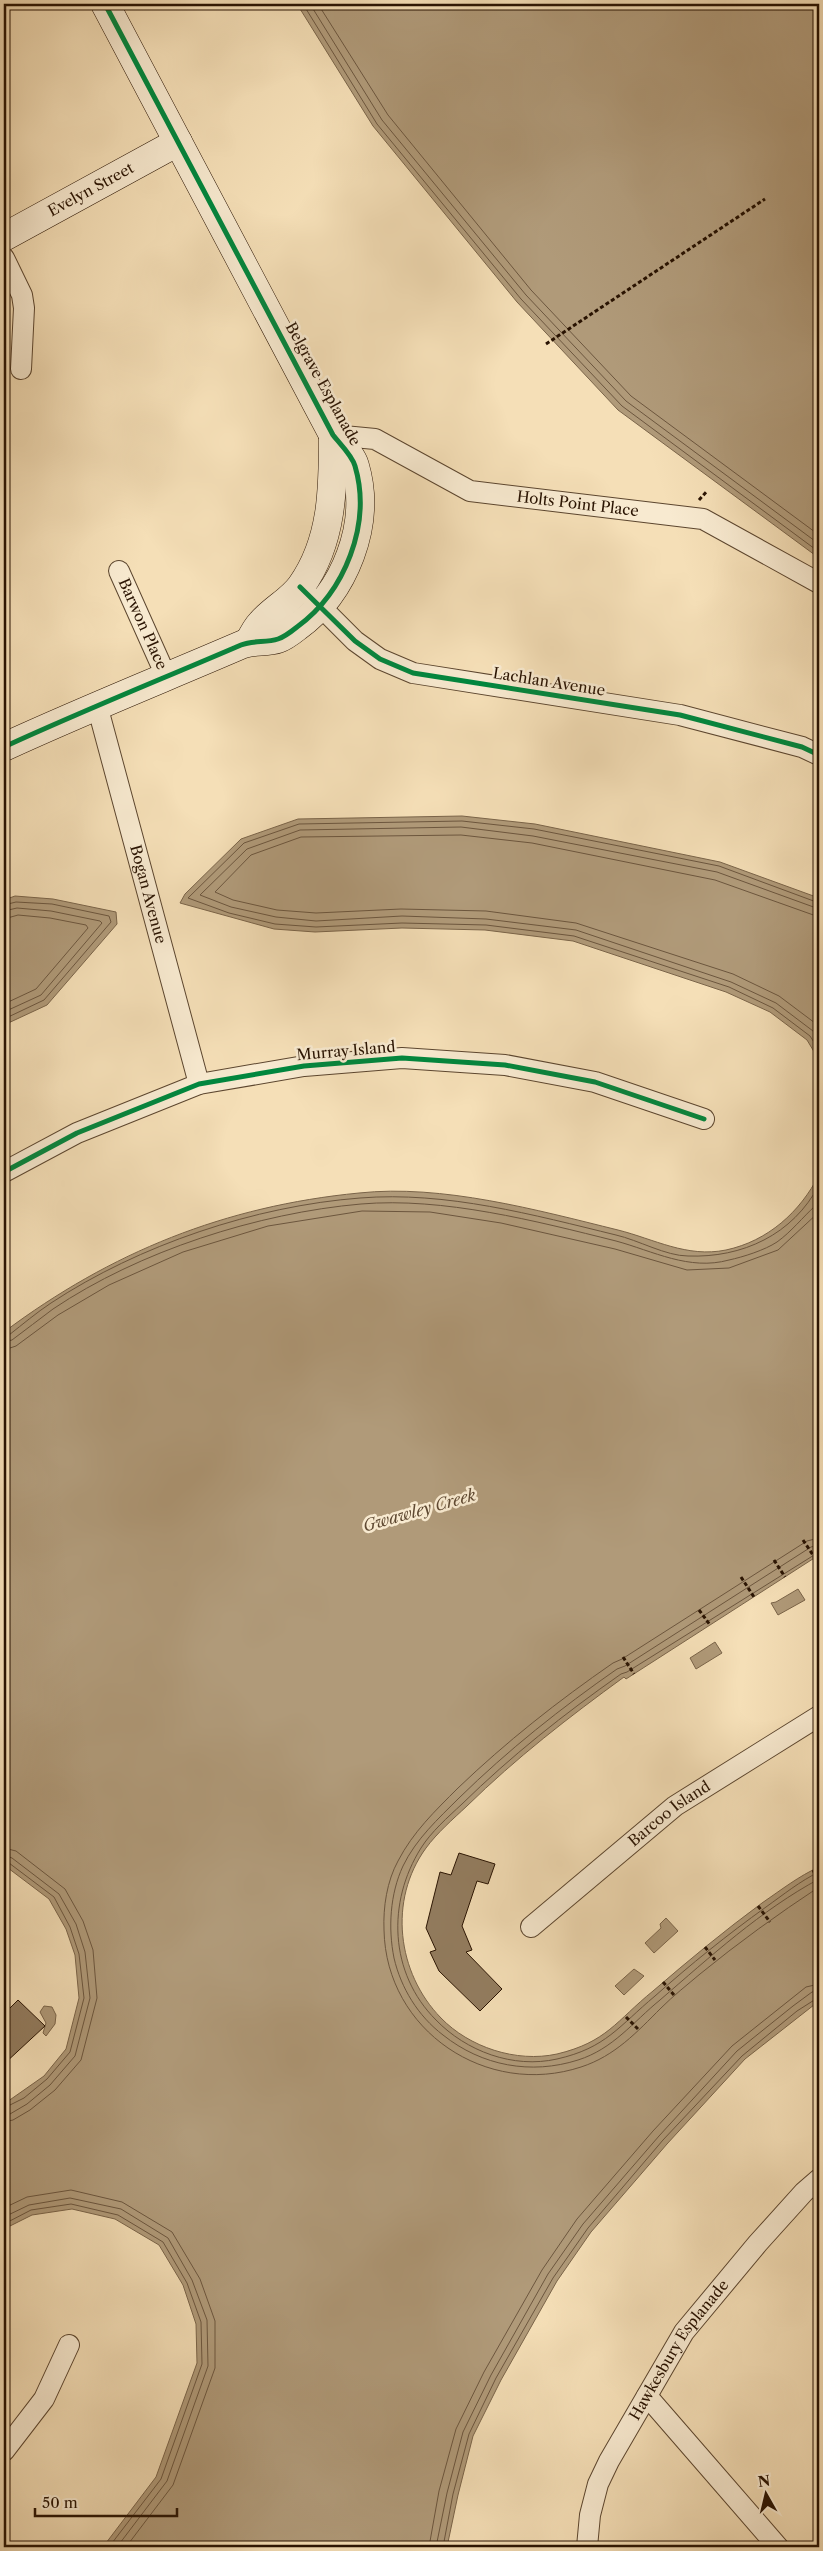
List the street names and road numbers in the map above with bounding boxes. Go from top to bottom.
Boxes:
street label: Evelyn Street [44,158,138,220]
street label: Belgrave Esplanade [282,319,365,449]
street label: Holts Point Place [516,487,640,520]
street label: Barwon Place [114,575,172,672]
street label: Lachlan Avenue [492,663,607,700]
street label: Bogan Avenue [126,843,171,946]
street label: Murray Island [296,1037,396,1064]
street label: Barcoo Island [624,1776,714,1850]
street label: Hawkesbury Esplanade [625,2276,732,2424]

